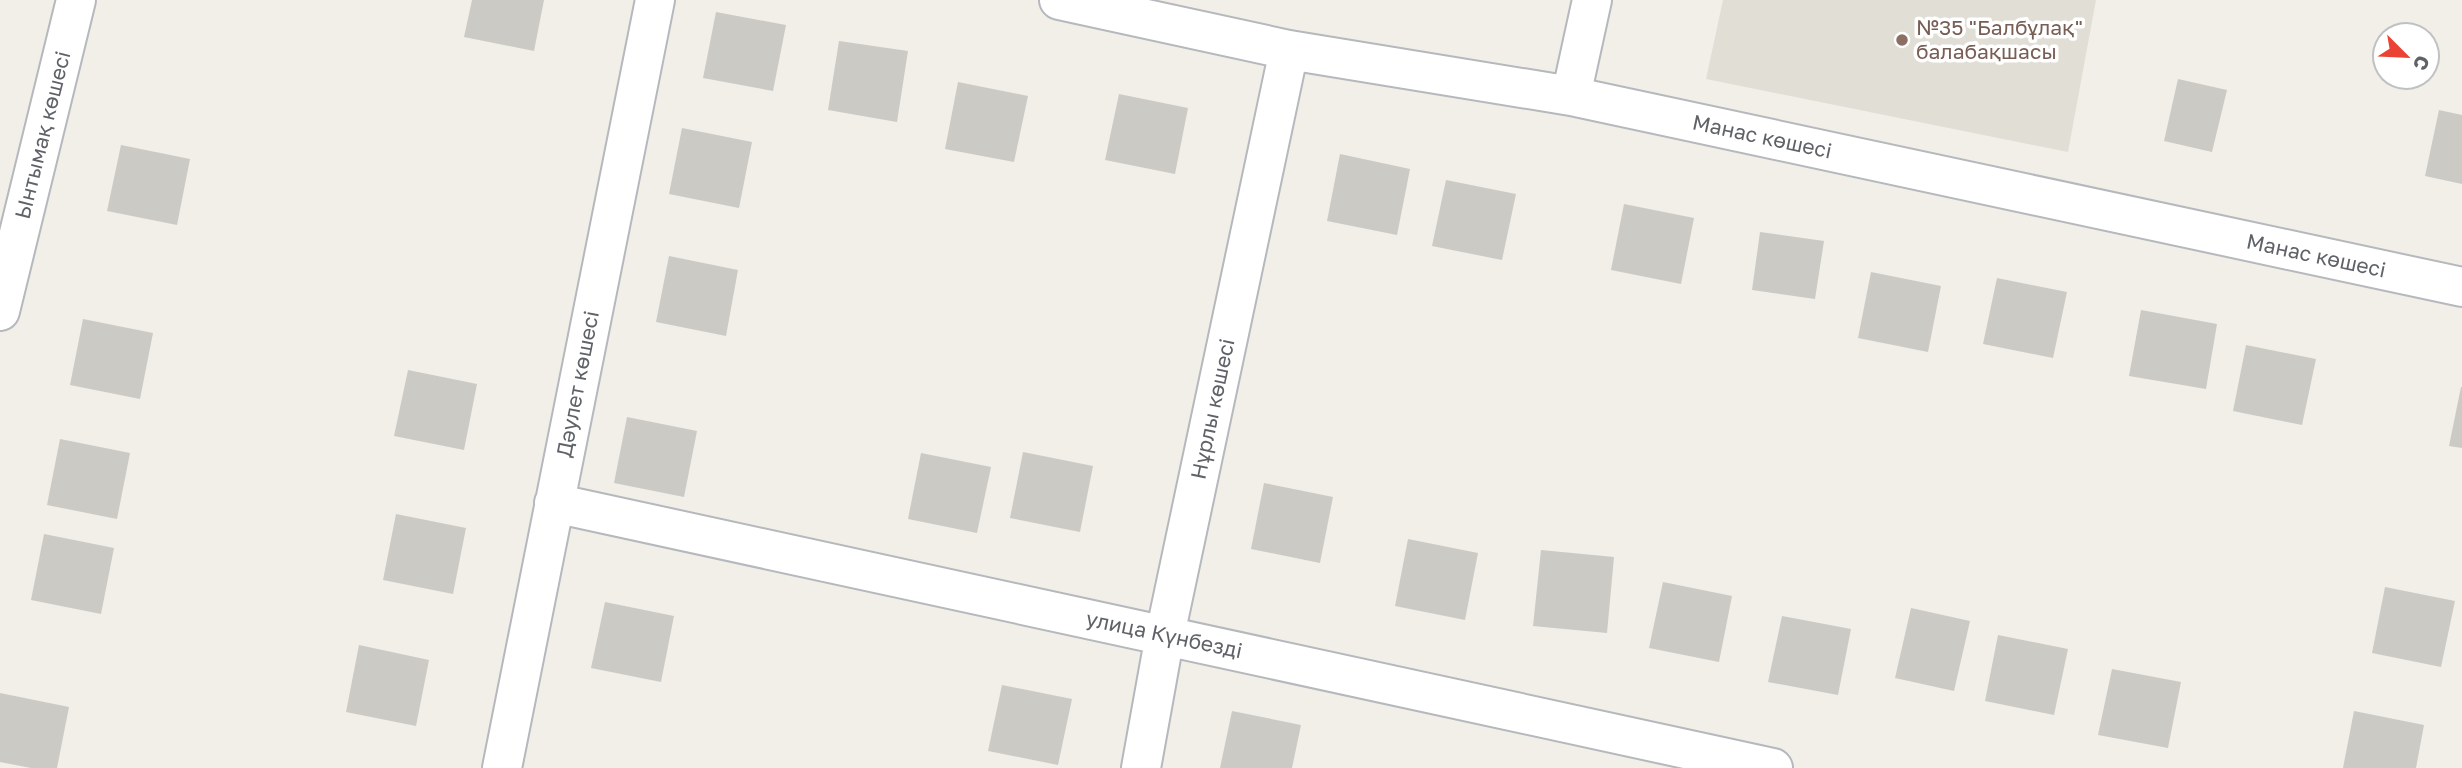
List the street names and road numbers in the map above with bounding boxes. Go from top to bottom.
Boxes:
street label: Ынтымақ көшесі [9,48,75,221]
street label: Манас көшесі [1690,109,1834,163]
street label: Манас көшесі [2244,228,2388,282]
street label: Дәулет көшесі [550,308,604,459]
street label: Нұрлы көшесі [1184,336,1240,482]
street label: улица Күнбезді [1084,605,1245,663]

